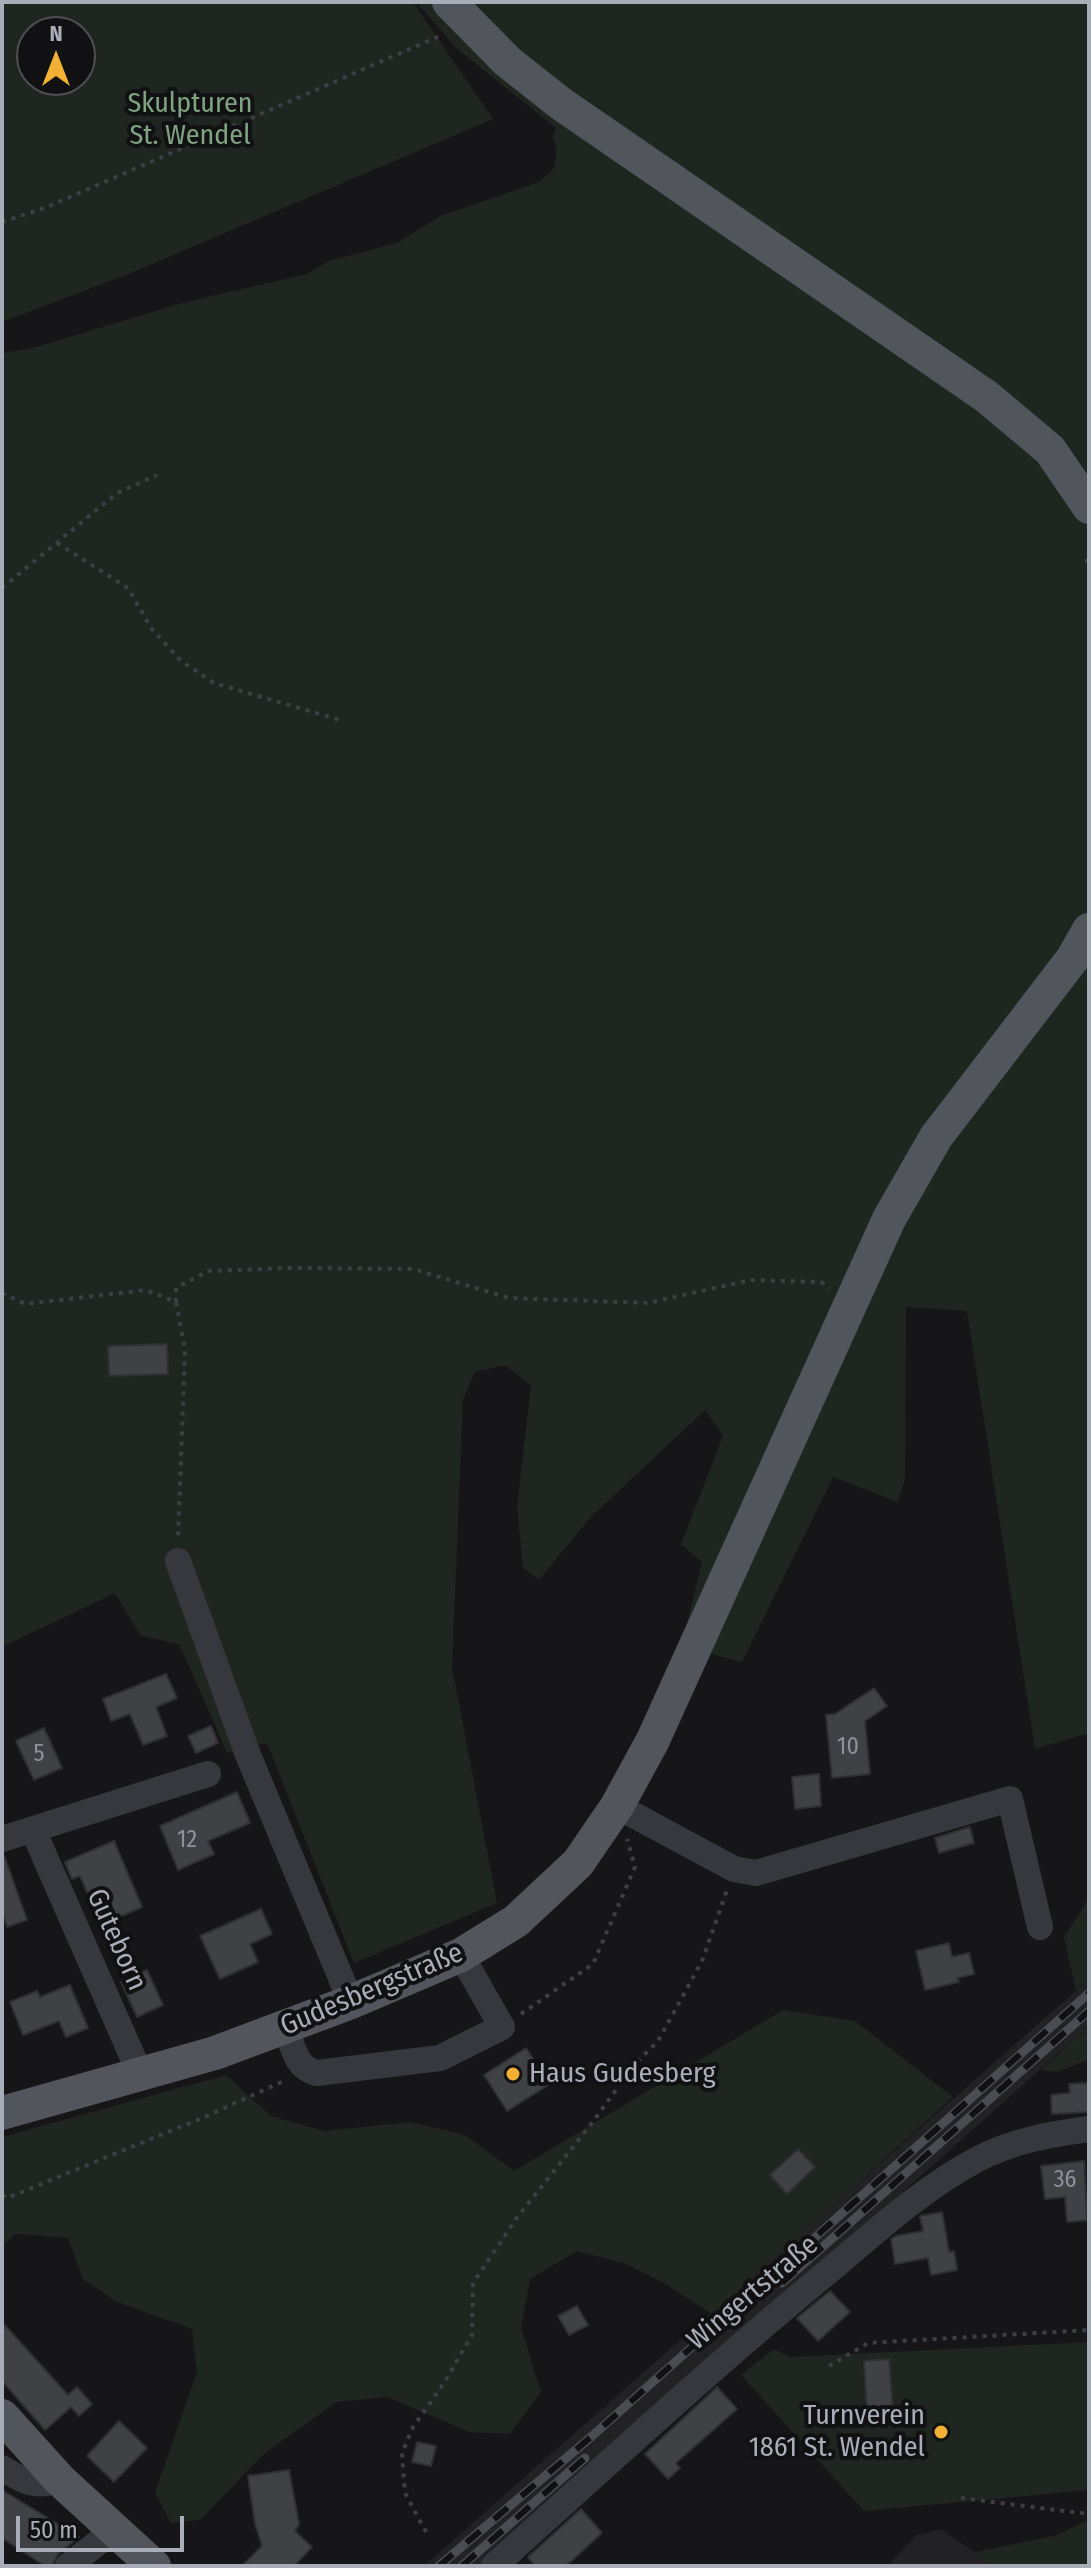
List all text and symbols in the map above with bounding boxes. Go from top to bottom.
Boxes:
north arrow [16,16,96,96]
text: N [49,20,63,47]
park label: Skulpturen St. Wendel [127,87,253,153]
house number: 10 [837,1733,859,1761]
house number: 5 [33,1740,45,1768]
house number: 12 [177,1826,197,1854]
street label: Guteborn [79,1884,153,1996]
street label: Gudesbergstraße [276,1936,468,2044]
place label: Haus Gudesberg [529,2057,716,2091]
marker: Haus Gudesberg [504,2065,522,2083]
house number: 36 [1054,2166,1076,2194]
street label: Wingertstraße [681,2228,825,2358]
place label: Turnverein 1861 St. Wendel [749,2399,925,2465]
marker: Turnverein 1861 St. Wendel [932,2423,950,2441]
scale bar [20,2500,188,2550]
text: 50 m [30,2516,78,2544]

